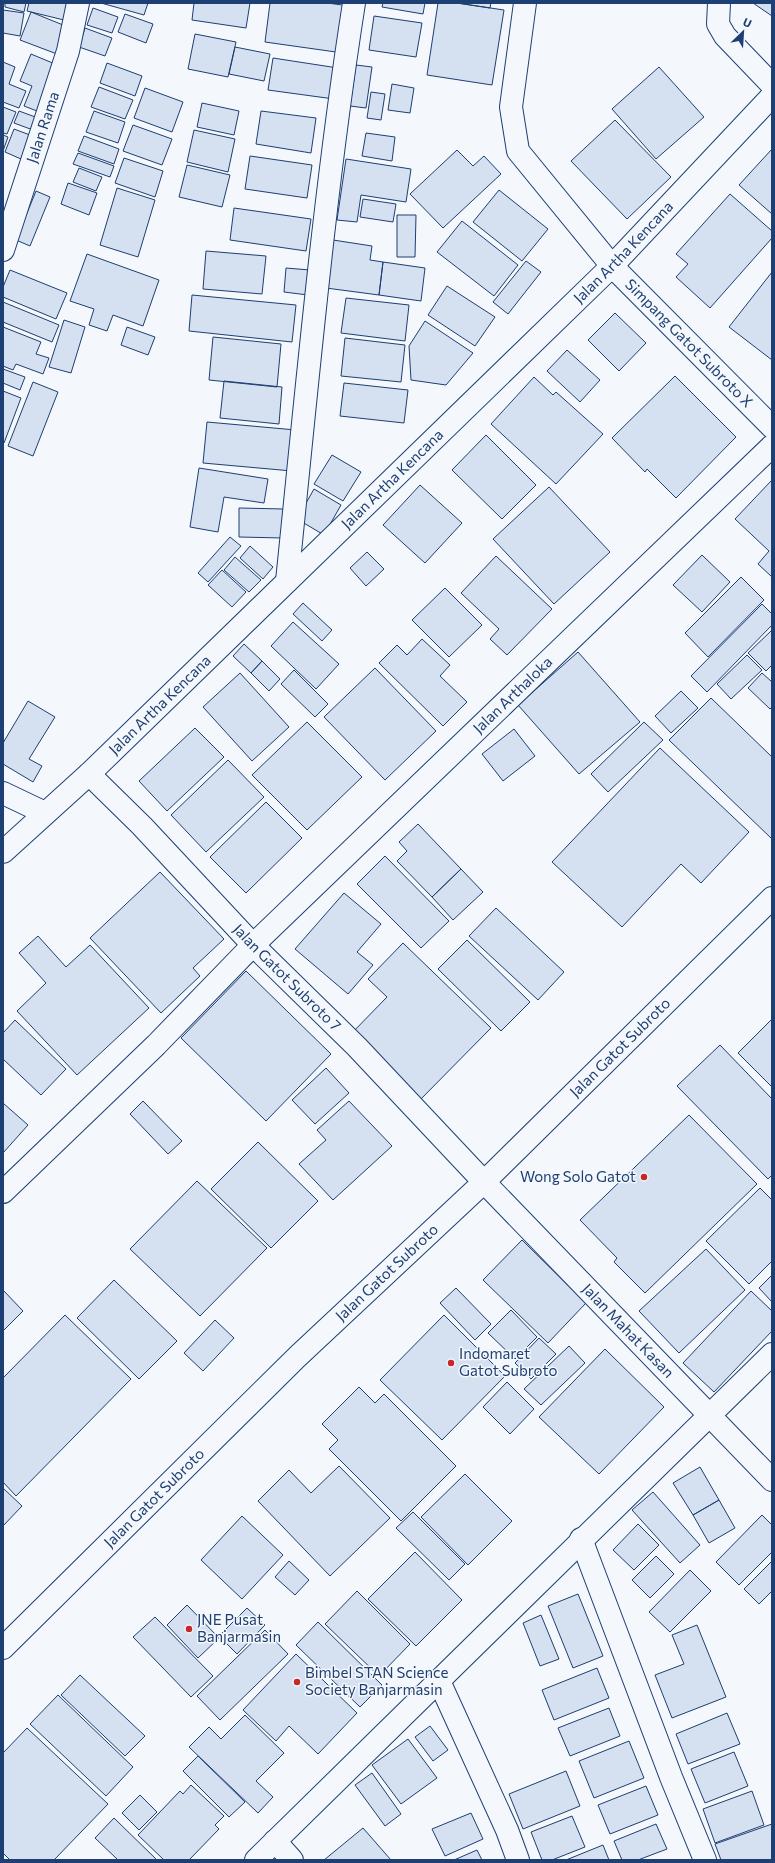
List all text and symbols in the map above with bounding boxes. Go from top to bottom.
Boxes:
north arrow [723,12,763,52]
text: U [741,15,754,30]
street label: Jalan Rama [22,89,62,165]
street label: Jalan Artha Kencana [569,197,676,306]
street label: Simpang Gatot Subroto X [622,275,757,411]
street label: Jalan Artha Kencana [337,425,446,532]
street label: Jalan Artha Kencana [105,651,214,758]
street label: Jalan Arthaloka [469,652,556,737]
street label: Jalan Gatot Subroto 7 [230,920,345,1034]
street label: Jalan Gatot Subroto [565,994,673,1100]
place label: Wong Solo Gatot [520,1167,636,1185]
marker: Wong Solo Gatot [639,1172,649,1182]
street label: Jalan Gatot Subroto [331,1220,441,1324]
street label: Jalan Mahat Kasan [579,1279,678,1381]
place label: Indomaret Gatot Subroto [459,1344,557,1379]
marker: Indomaret Gatot Subroto [446,1358,456,1368]
street label: Jalan Gatot Subroto [100,1444,208,1551]
place label: JNE Pusat Banjarmasin [197,1610,281,1645]
marker: JNE Pusat Banjarmasin [184,1624,194,1634]
place label: Bimbel STAN Science Society Banjarmasin [305,1663,449,1698]
marker: Bimbel STAN Science Society Banjarmasin [292,1677,302,1687]

